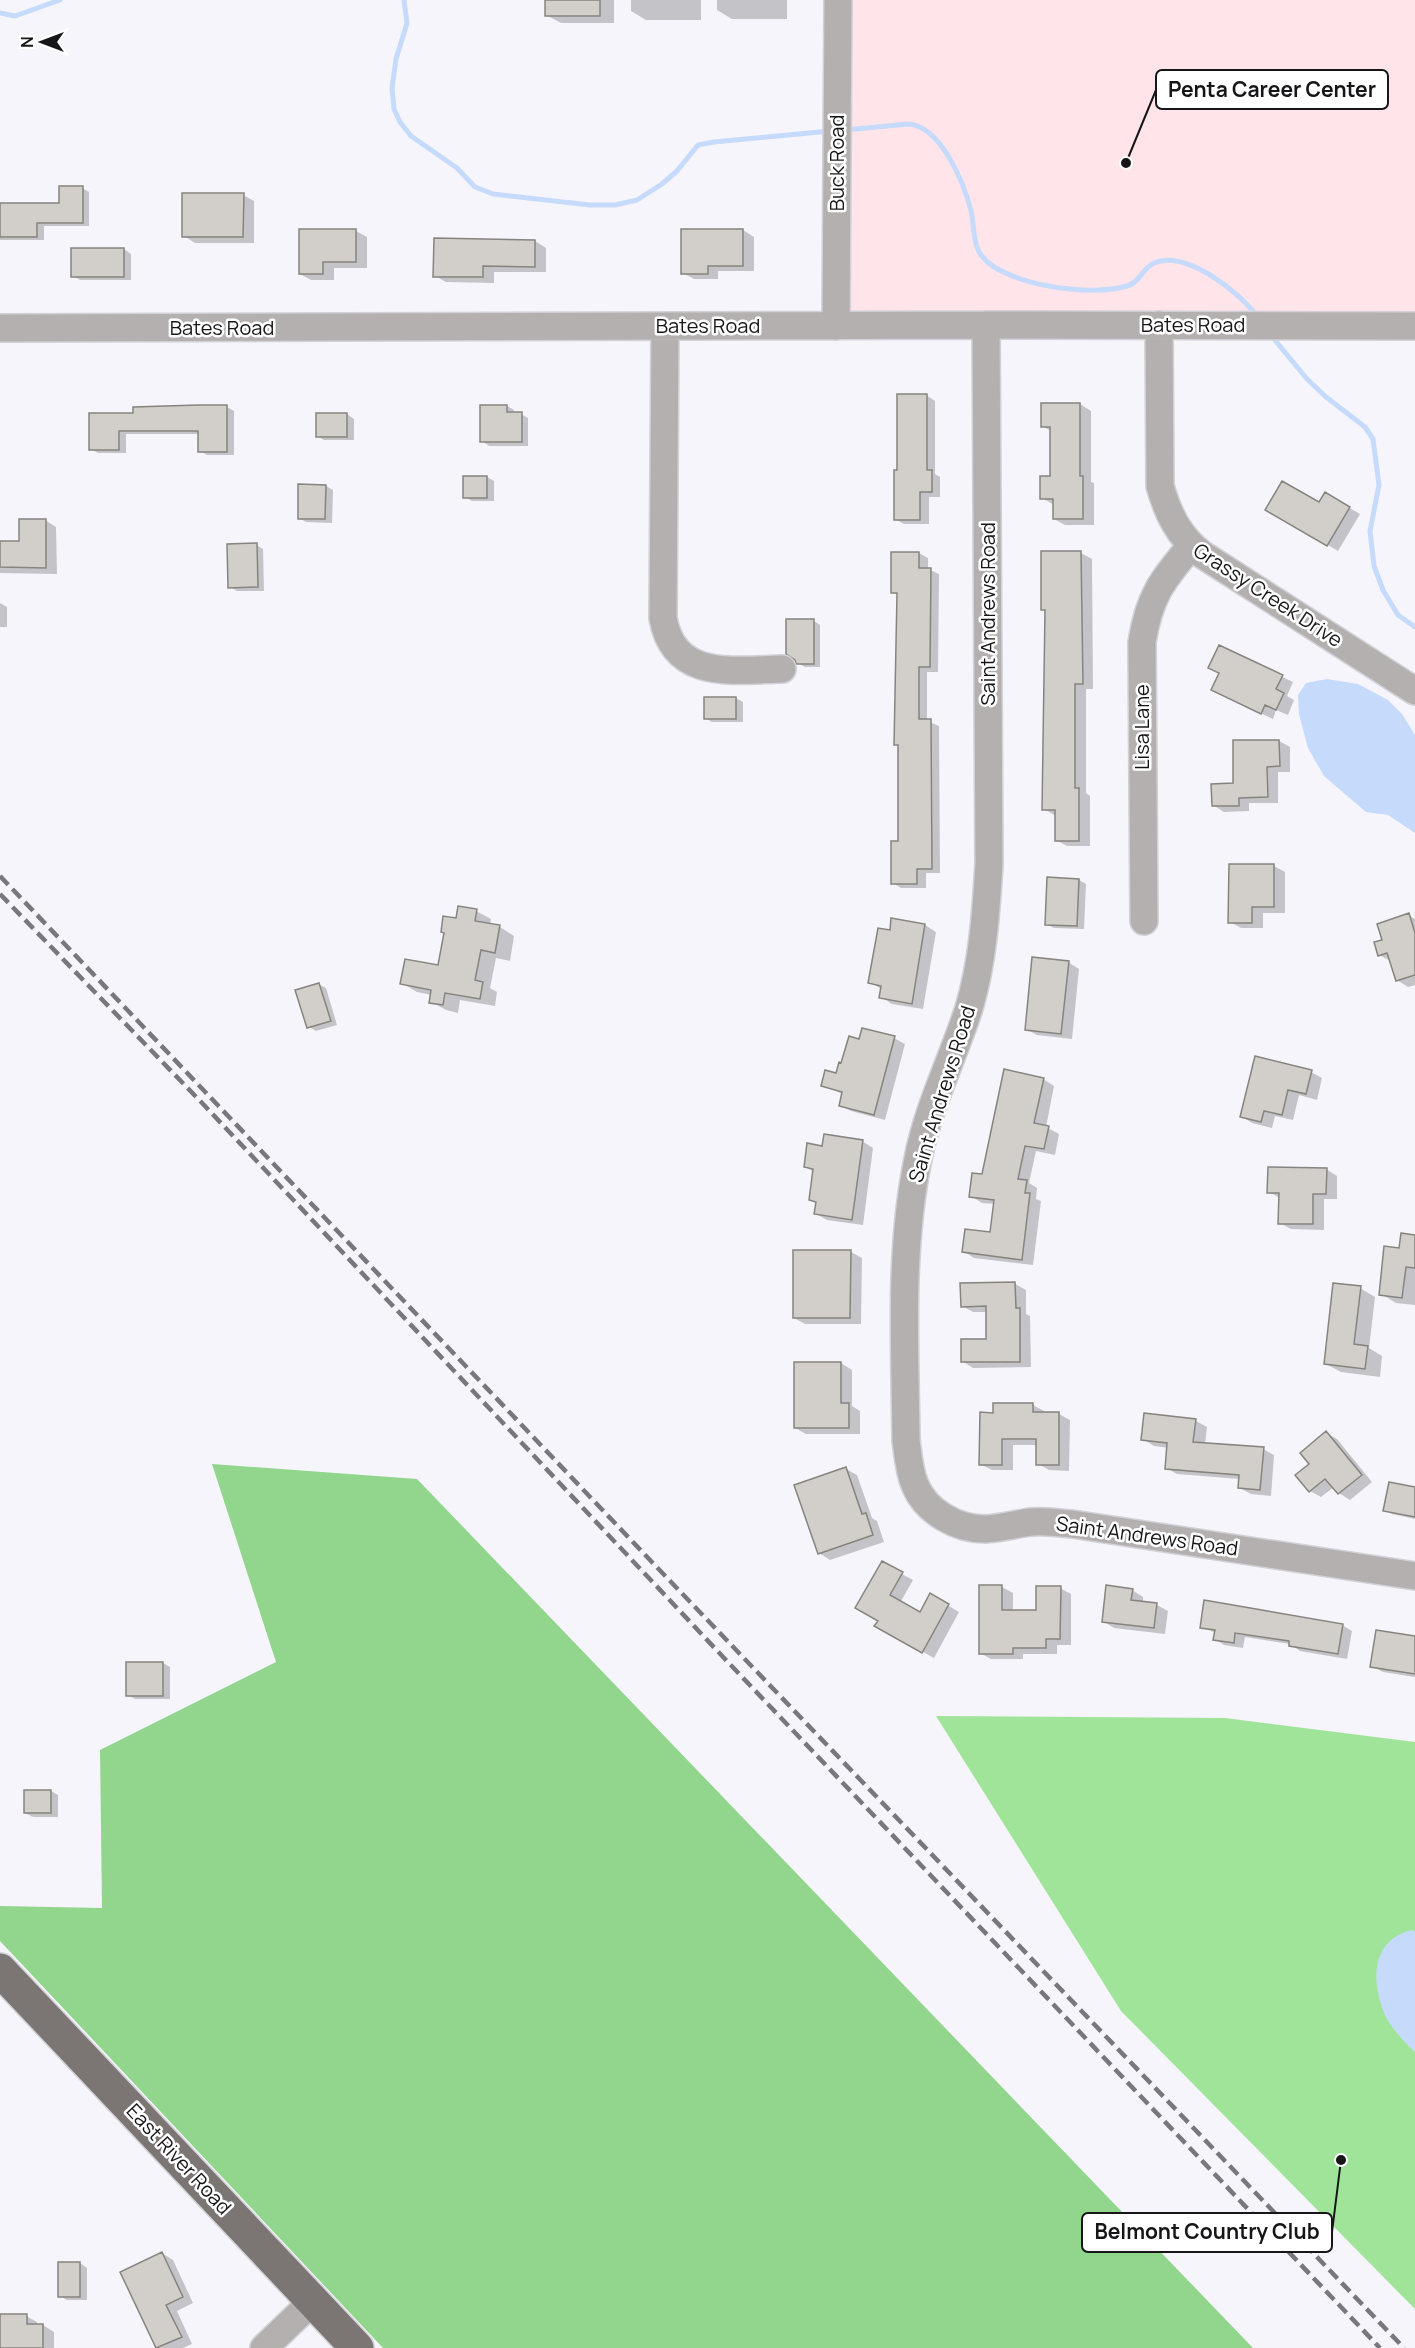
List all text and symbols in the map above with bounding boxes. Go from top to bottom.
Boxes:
north arrow [12,12,72,72]
text: N [16,36,38,48]
callout: Penta Career Center [1156,70,1388,109]
text: Penta Career Center [1168,75,1376,103]
street label: Buck Road [823,115,850,211]
street label: Bates Road [1141,311,1245,338]
street label: Bates Road [656,312,760,339]
street label: Bates Road [170,314,274,341]
street label: Saint Andrews Road [974,522,1001,706]
street label: Grassy Creek Drive [1189,536,1348,653]
street label: Lisa Lane [1128,684,1155,770]
street label: Saint Andrews Road [902,1002,981,1186]
street label: Saint Andrews Road [1054,1509,1240,1562]
street label: East River Road [121,2097,238,2220]
callout: Belmont Country Club [1082,2213,1332,2252]
text: Belmont Country Club [1094,2217,1320,2245]

